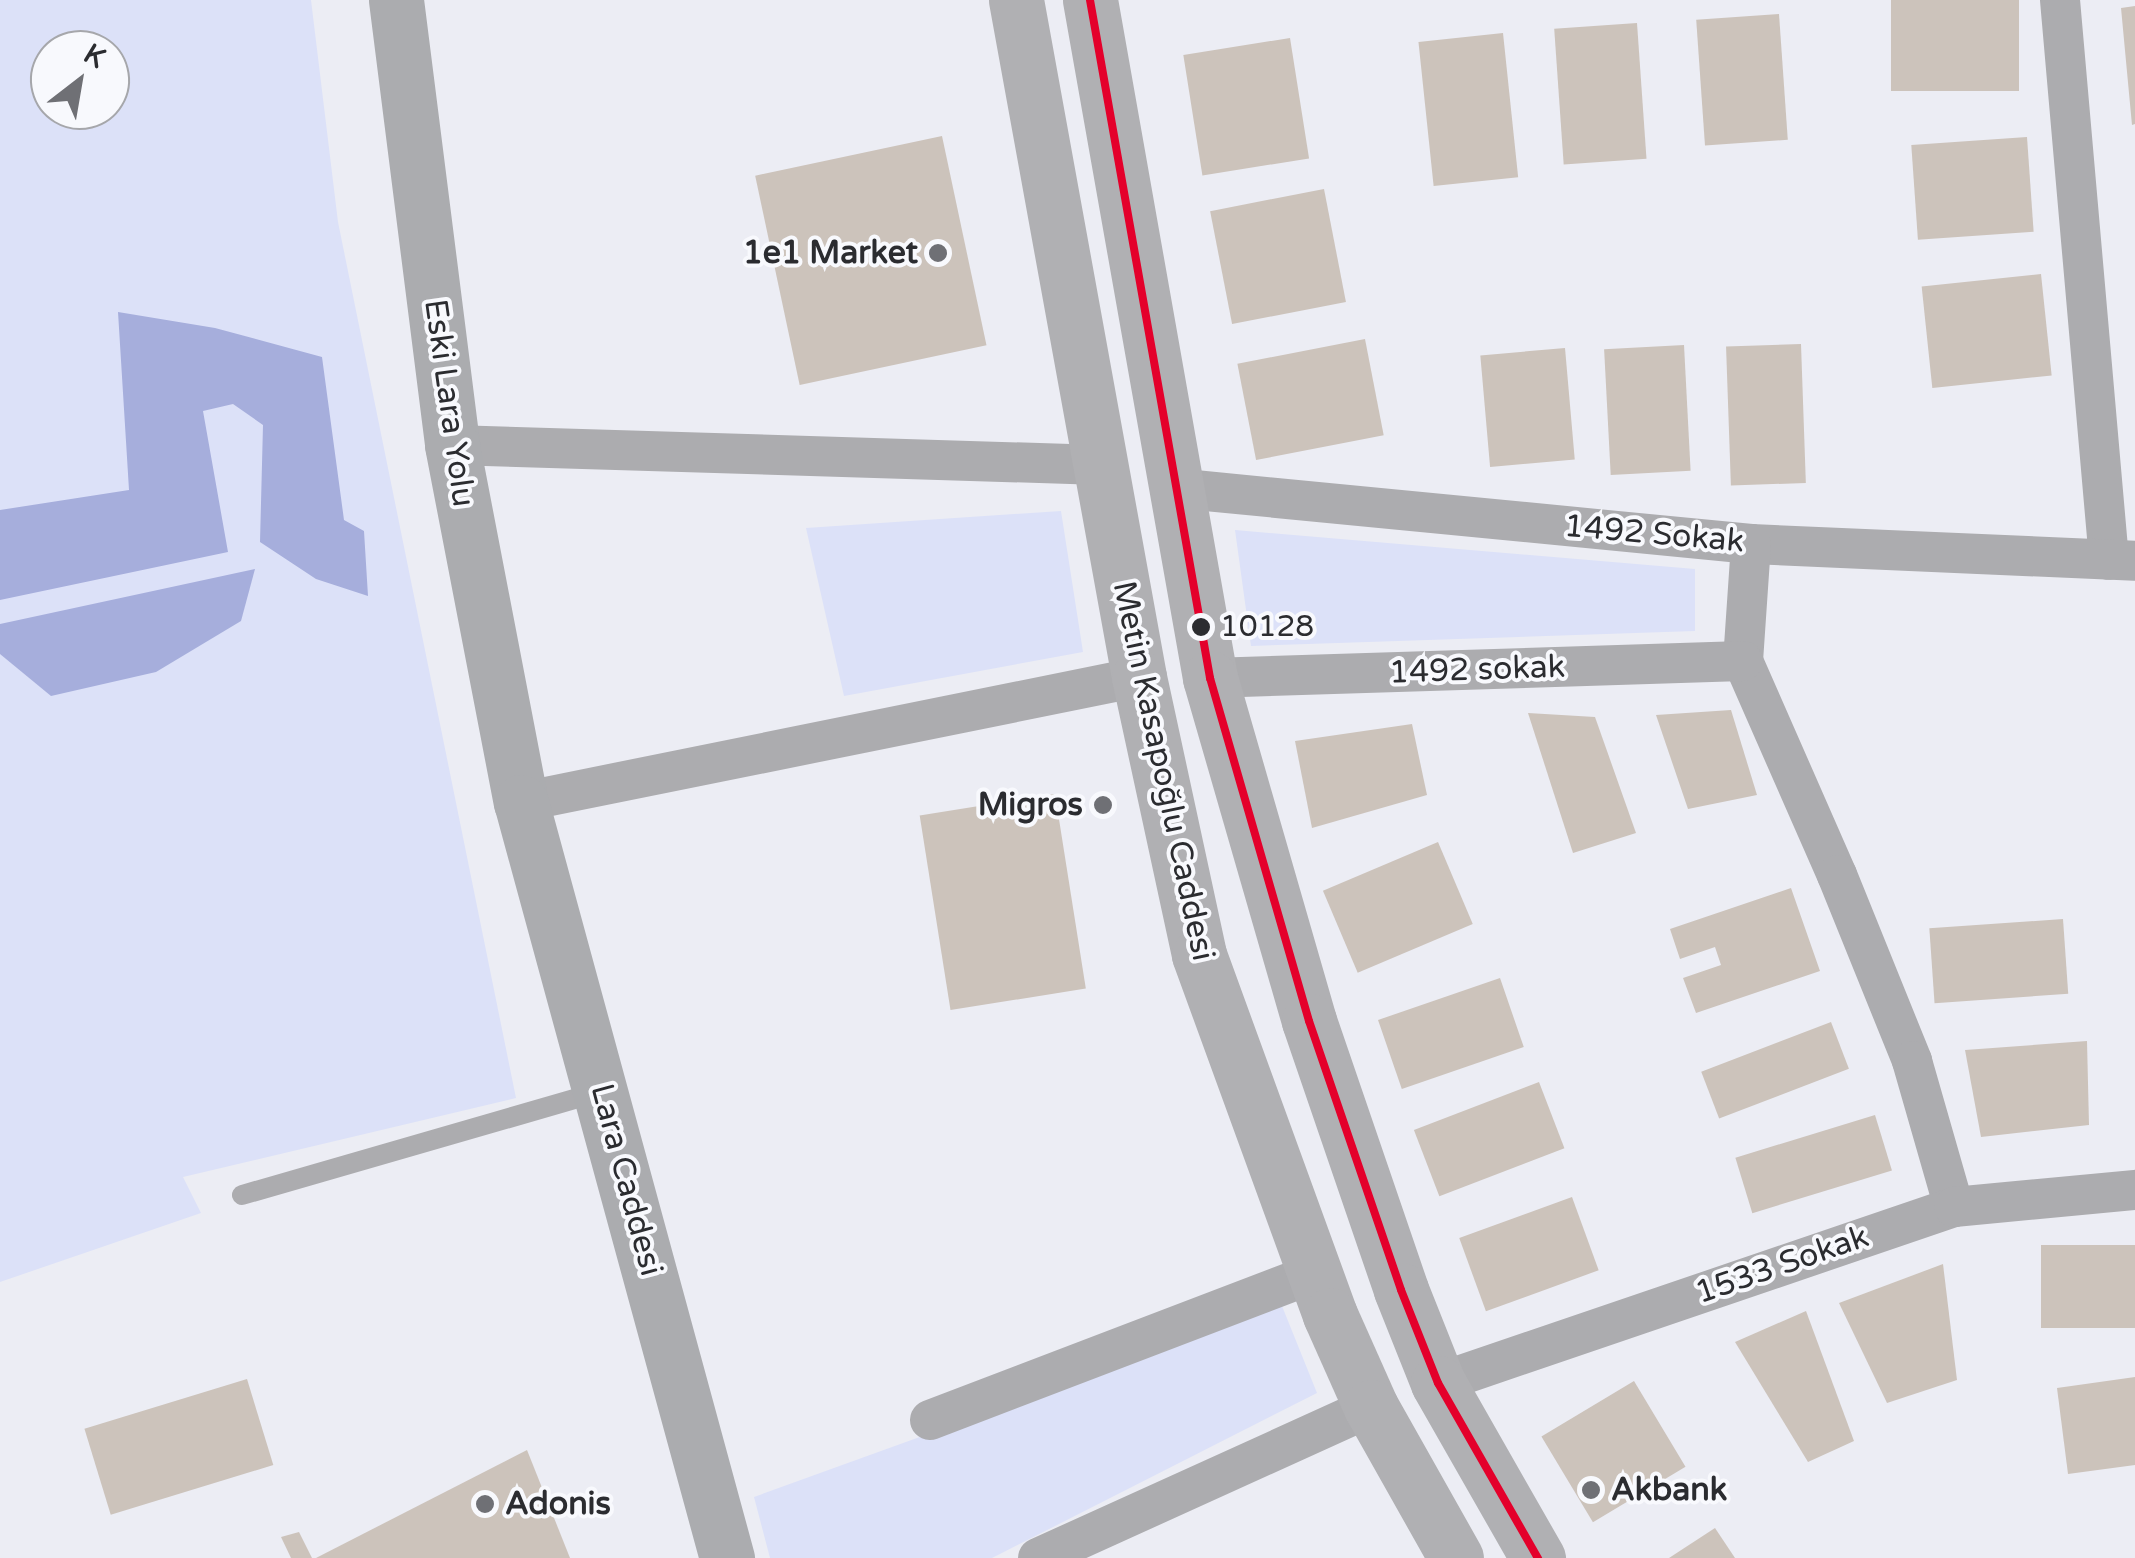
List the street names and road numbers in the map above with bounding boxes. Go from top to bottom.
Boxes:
street label: Eski Lara Yolu [415,297,483,509]
street label: 1492 Sokak [1562,507,1746,561]
street label: Metin Kasapoğlu Caddesi [1104,578,1222,964]
street label: 1492 sokak [1388,648,1566,692]
street label: Lara Caddesi [582,1080,670,1280]
street label: 1533 Sokak [1690,1217,1874,1313]

